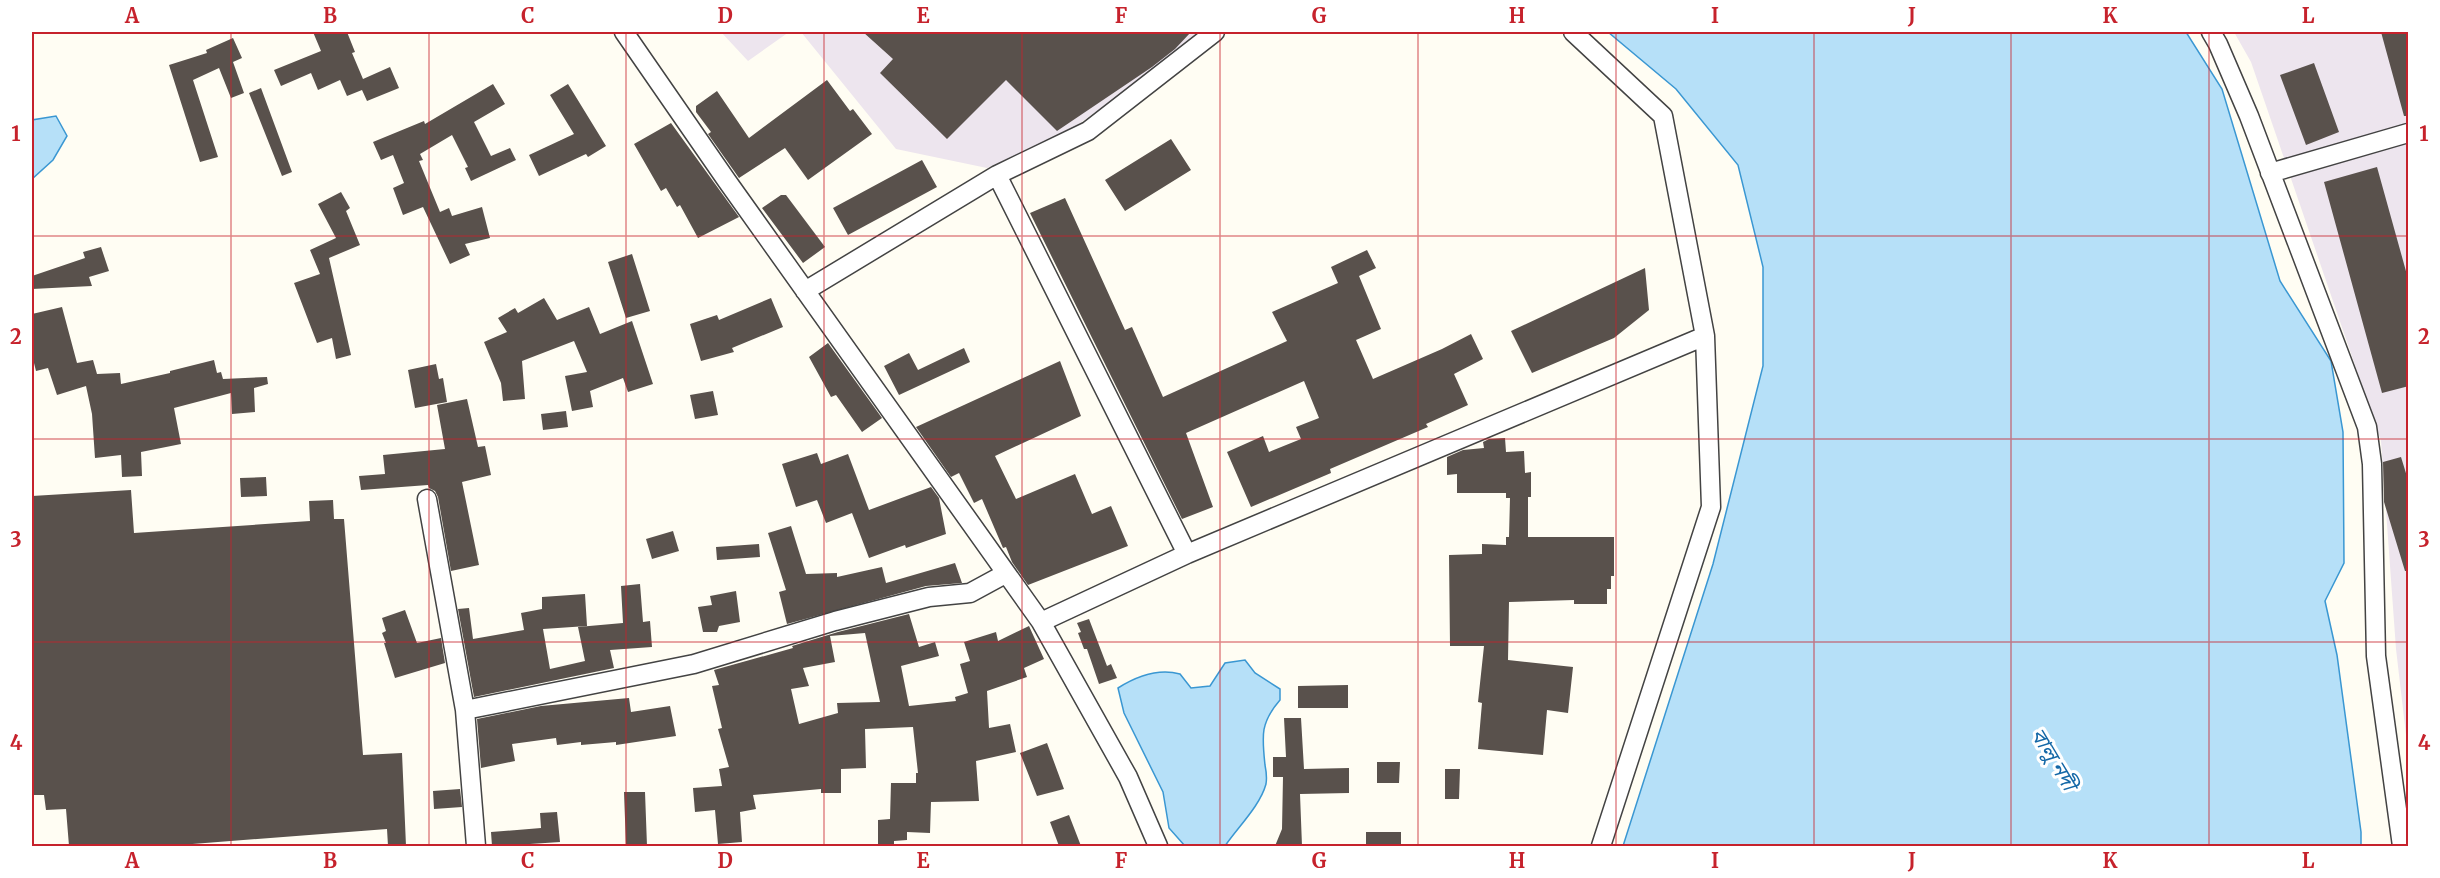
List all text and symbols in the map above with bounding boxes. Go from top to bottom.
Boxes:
text: A [124,3,140,28]
text: B [323,3,337,28]
text: C [521,3,535,28]
text: D [717,3,733,28]
text: E [916,3,930,28]
text: F [1115,3,1128,28]
text: G [1312,3,1327,28]
text: H [1509,3,1525,28]
text: I [1711,3,1719,28]
text: J [1907,3,1916,28]
text: K [2103,3,2118,28]
text: L [2302,3,2315,28]
text: 1 [11,121,21,146]
text: 1 [2419,121,2429,146]
text: 2 [10,324,22,349]
text: 2 [2418,324,2430,349]
text: 3 [10,527,22,552]
text: 3 [2418,527,2430,552]
water label: বালু নদী [2025,723,2085,799]
text: 4 [10,730,23,755]
text: 4 [2418,730,2431,755]
text: A [124,848,140,873]
text: B [323,848,337,873]
text: C [521,848,535,873]
text: D [717,848,733,873]
text: E [916,848,930,873]
text: F [1115,848,1128,873]
text: G [1312,848,1327,873]
text: H [1509,848,1525,873]
text: I [1711,848,1719,873]
text: J [1907,848,1916,873]
text: K [2103,848,2118,873]
text: L [2302,848,2315,873]

